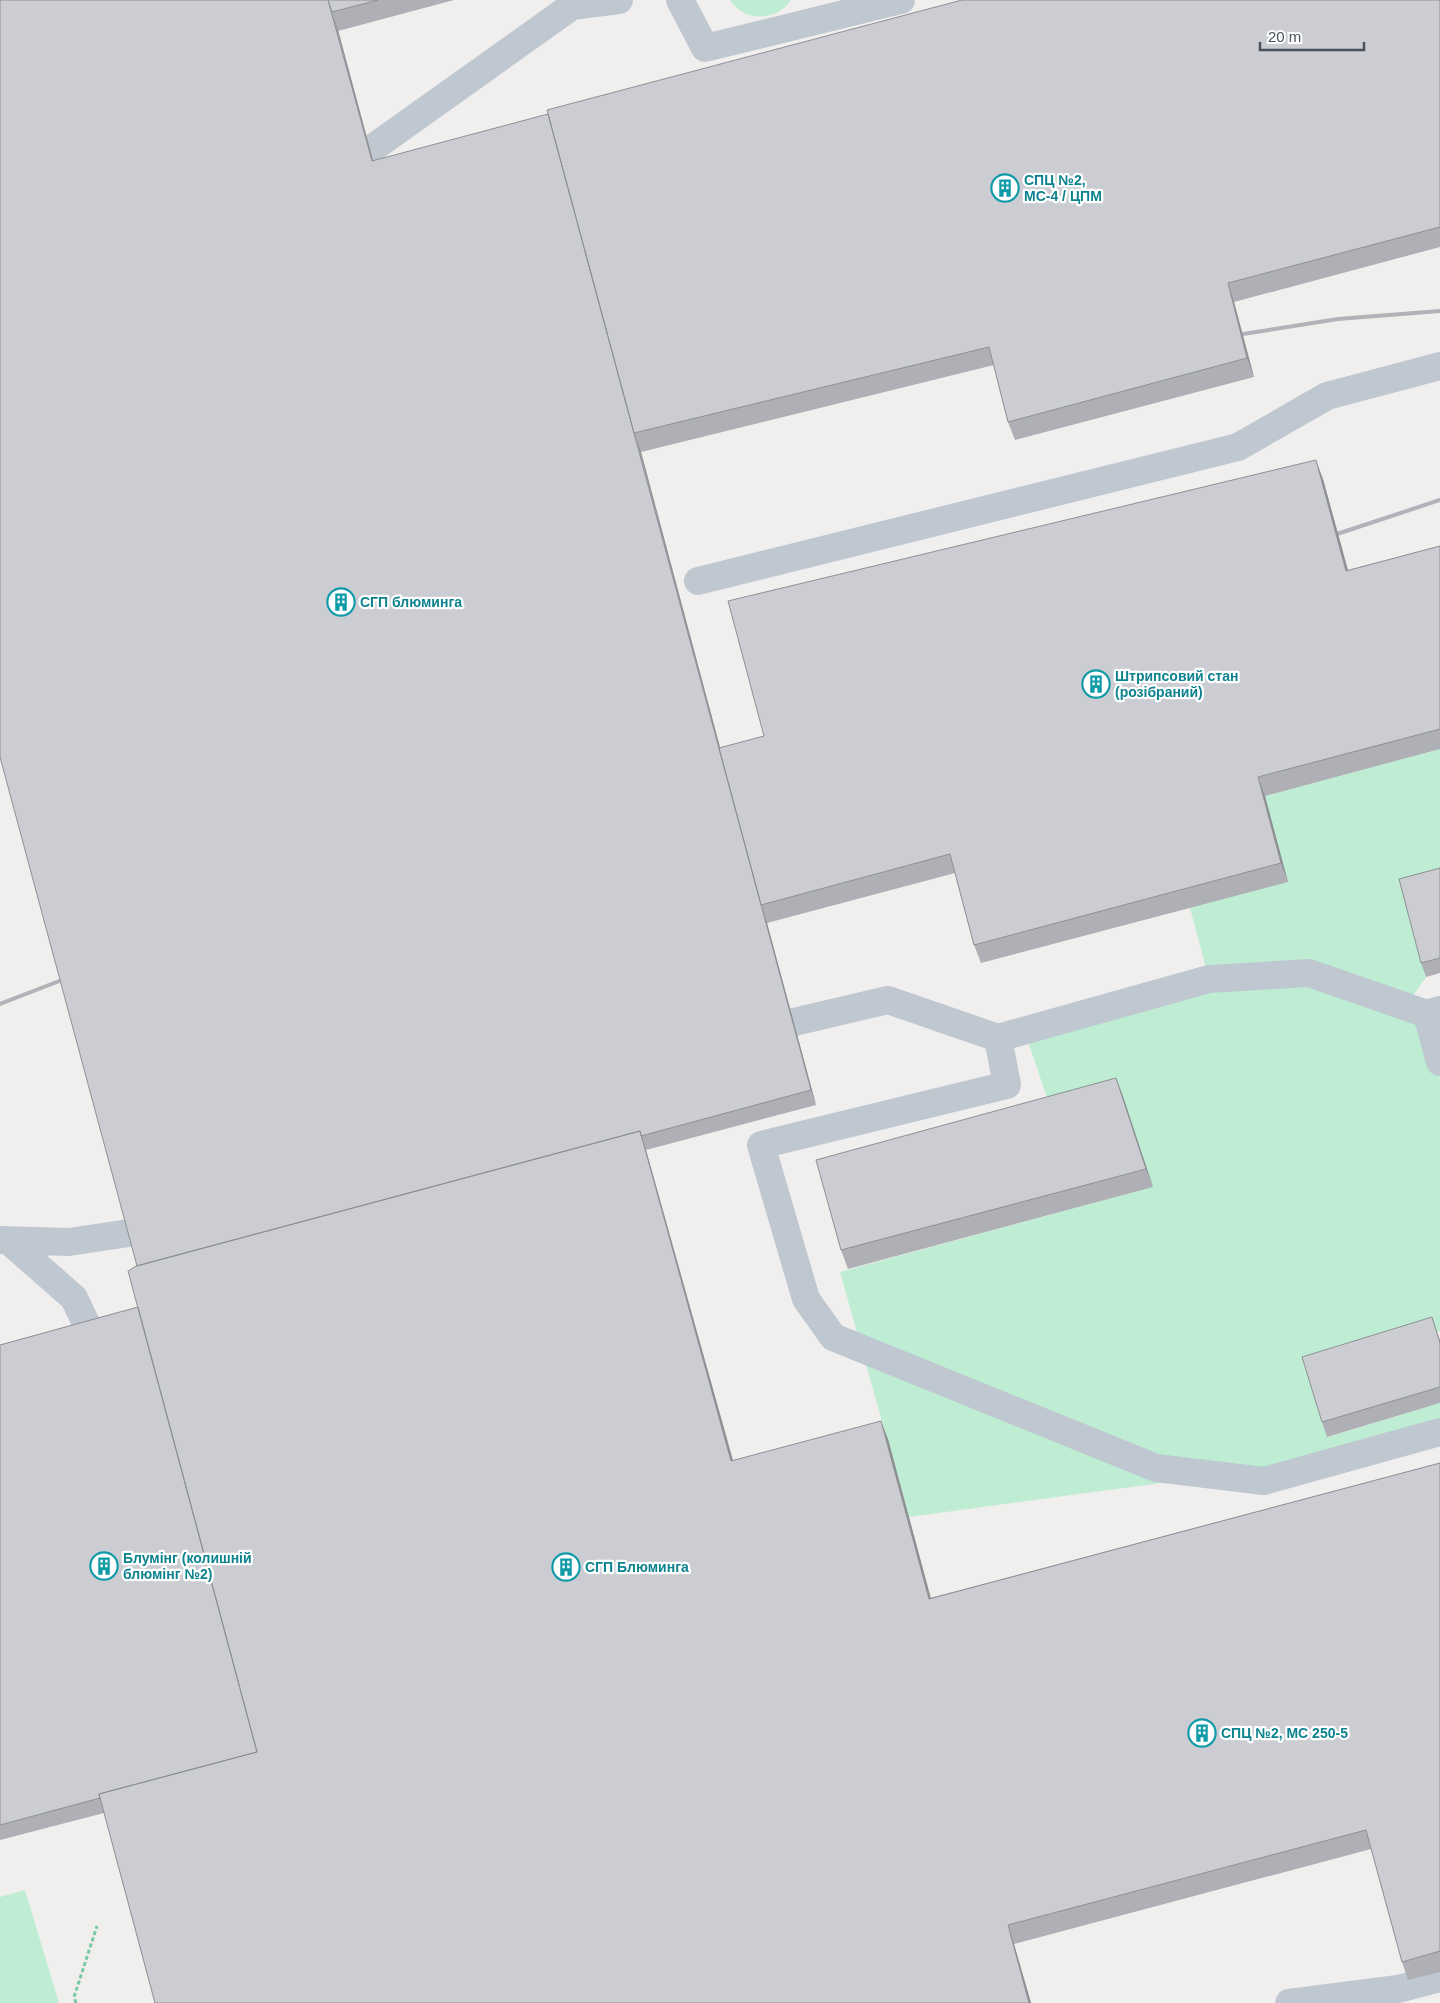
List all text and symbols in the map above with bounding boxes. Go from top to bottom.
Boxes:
scale bar [1260,20,1364,52]
text: 20 m [1268,28,1301,45]
place label: СПЦ №2, МС-4 / ЦПМ [1024,172,1102,204]
building icon: СПЦ №2, МС-4 / ЦПМ [990,173,1020,203]
building icon: СГП блюминга [326,587,356,617]
place label: СГП блюминга [360,594,462,610]
place label: Штрипсовий стан (розібраний) [1115,668,1238,700]
building icon: Штрипсовий стан (розібраний) [1081,669,1111,699]
place label: Блумінг (колишній блюмінг №2) [123,1550,252,1582]
building icon: Блумінг (колишній блюмінг №2) [89,1551,119,1581]
building icon: СГП Блюминга [551,1552,581,1582]
place label: СГП Блюминга [585,1559,689,1575]
building icon: СПЦ №2, МС 250-5 [1187,1718,1217,1748]
place label: СПЦ №2, МС 250-5 [1221,1725,1348,1741]

